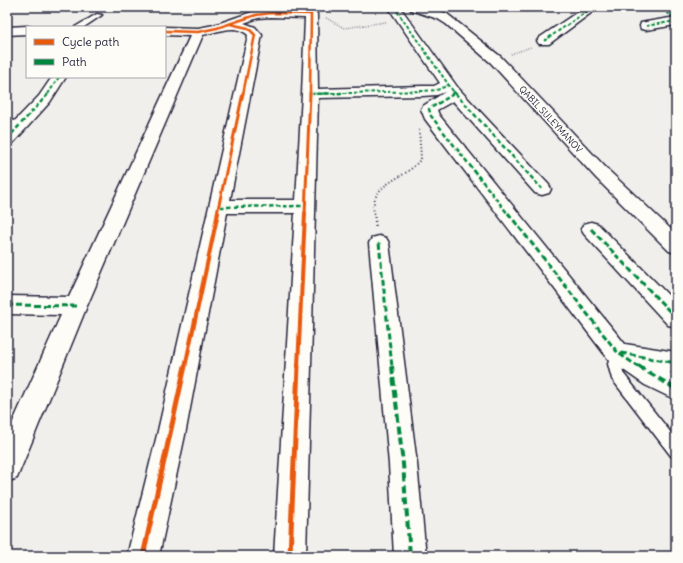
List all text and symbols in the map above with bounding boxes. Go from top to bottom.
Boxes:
legend [26,26,166,78]
text: Cycle path [62,34,119,49]
text: Path [62,54,87,69]
street label: QABIL SULEYMANOV [517,83,585,155]

